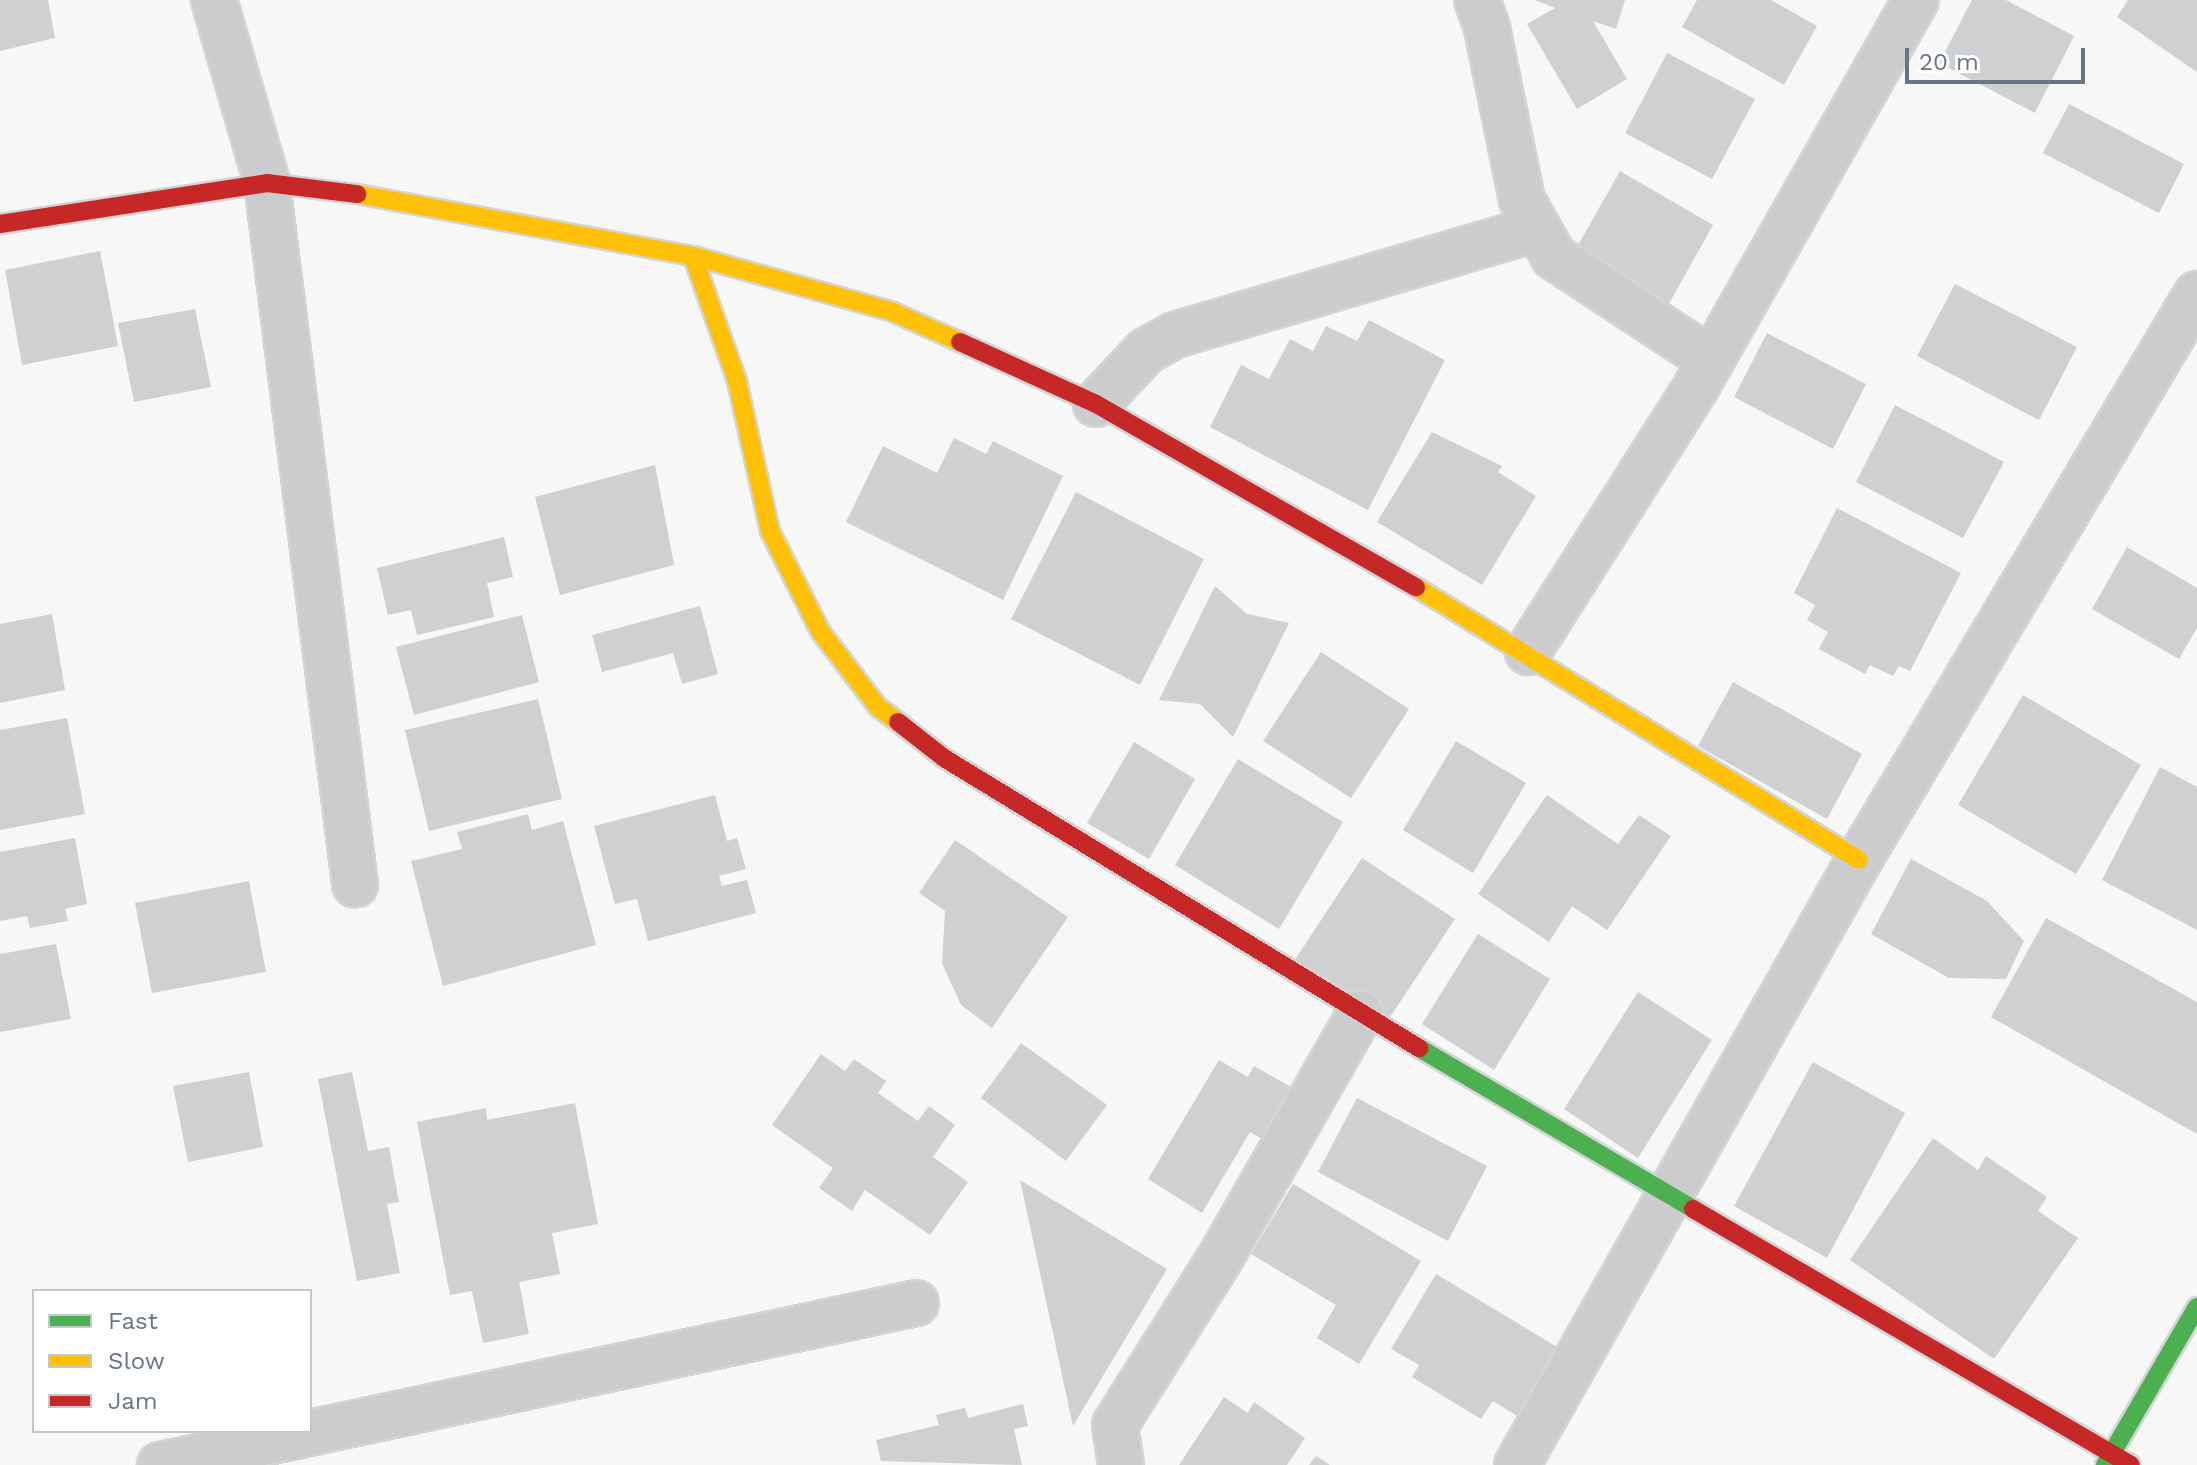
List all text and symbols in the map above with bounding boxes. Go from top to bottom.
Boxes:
scale bar [1909,32,2089,82]
text: 20 m [1919,48,1979,76]
legend [32,1289,312,1433]
text: Fast [108,1307,158,1335]
text: Slow [108,1347,165,1375]
text: Jam [108,1387,158,1415]

